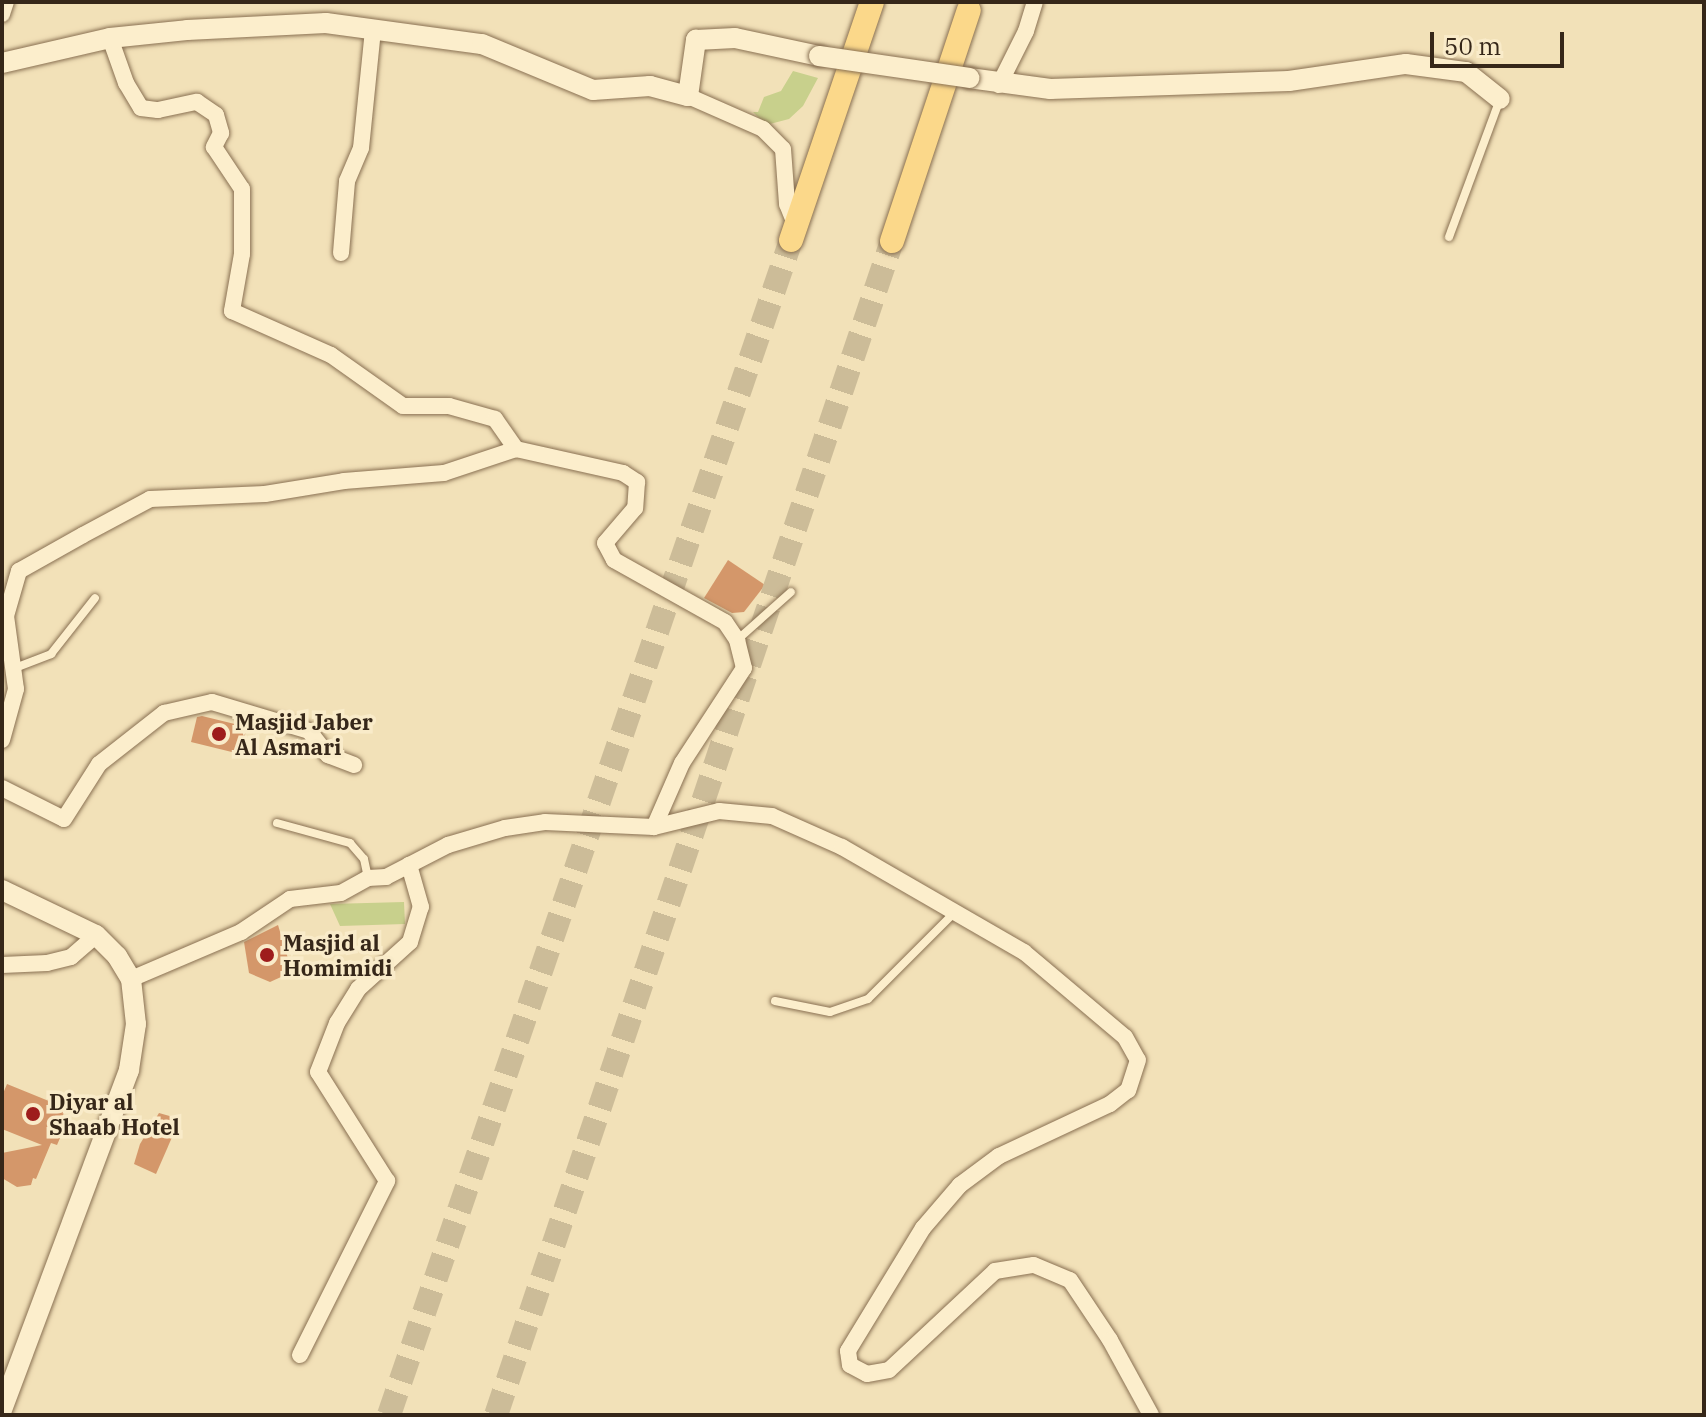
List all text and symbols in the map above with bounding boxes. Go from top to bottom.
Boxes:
scale bar [1434,16,1568,66]
text: 50 m [1444,30,1501,62]
place label: Masjid Jaber Al Asmari [235,708,373,760]
marker: Masjid Jaber Al Asmari [210,725,228,743]
place label: Masjid al Homimidi [283,929,392,980]
marker: Masjid al Homimidi [258,946,276,964]
place label: Diyar al Shaab Hotel [49,1088,180,1140]
marker: Diyar al Shaab Hotel [24,1105,42,1123]

